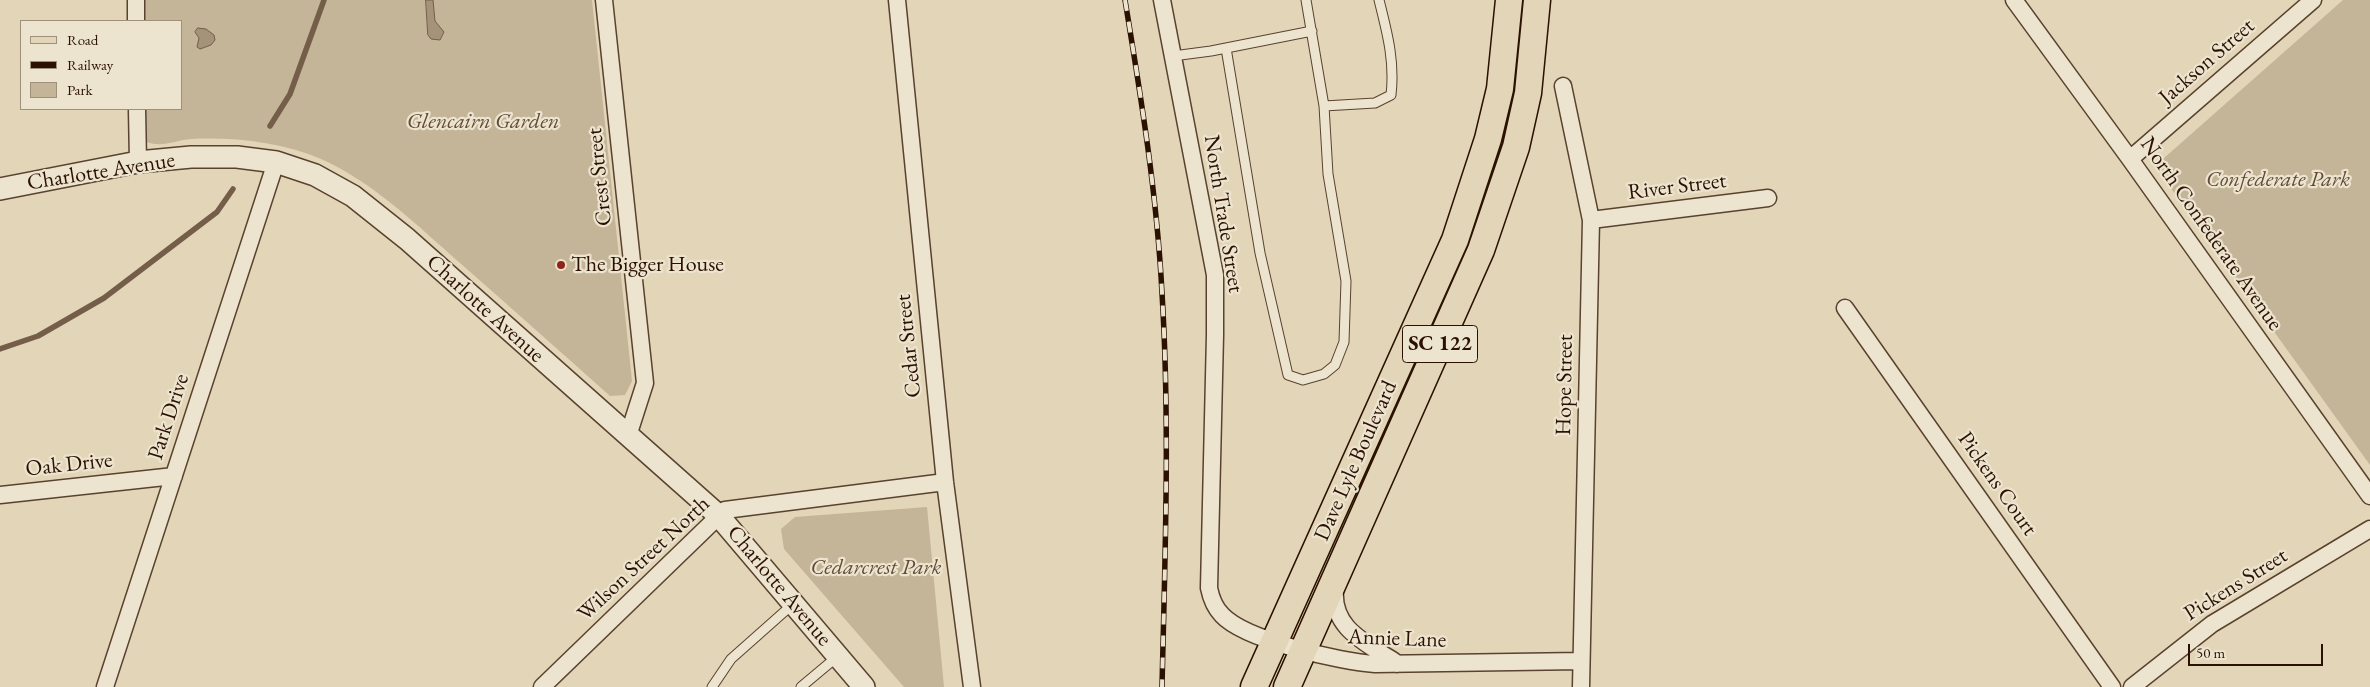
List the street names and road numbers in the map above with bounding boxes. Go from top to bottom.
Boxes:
street label: Jackson Street [2154,13,2260,111]
street label: Crest Street [582,127,618,227]
street label: North Confederate Avenue [2134,132,2288,336]
street label: North Trade Street [1197,133,1249,295]
street label: Charlotte Avenue [25,147,177,197]
street label: River Street [1626,168,1728,206]
street label: Charlotte Avenue [421,249,549,369]
street label: Cedar Street [890,293,928,399]
road number: SC 122 [1402,326,1478,362]
street label: Hope Street [1551,334,1579,436]
street label: Park Drive [143,371,195,463]
street label: Dave Lyle Boulevard [1309,377,1403,545]
street label: Pickens Court [1952,427,2042,541]
street label: Oak Drive [24,447,114,483]
street label: Wilson Street North [572,491,716,627]
street label: Charlotte Avenue [721,520,837,652]
street label: Pickens Street [2179,543,2293,627]
street label: Annie Lane [1347,624,1447,654]

